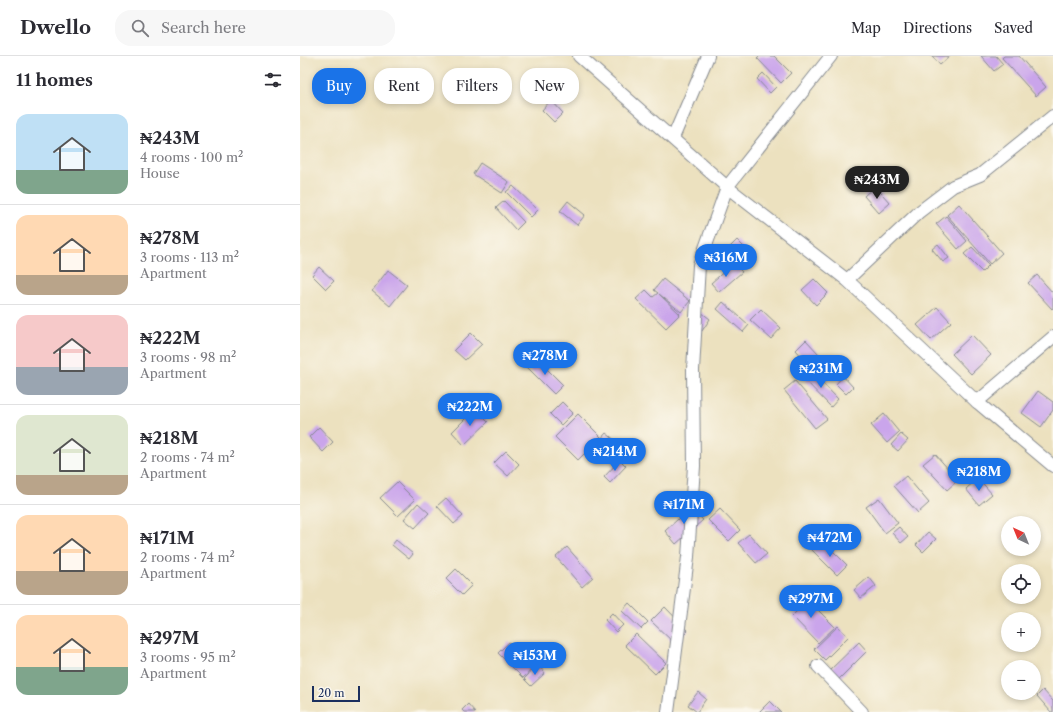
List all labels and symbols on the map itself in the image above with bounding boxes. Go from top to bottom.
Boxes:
pin: ₦243M [849,166,905,200]
pin: ₦316M [698,244,754,278]
pin: ₦278M [517,342,573,376]
pin: ₦231M [793,355,849,389]
pin: ₦222M [442,393,498,427]
pin: ₦214M [587,438,643,472]
pin: ₦218M [951,458,1007,492]
pin: ₦171M [656,491,712,525]
north arrow [1001,516,1041,556]
pin: ₦472M [802,524,858,558]
pin: ₦297M [783,585,839,619]
pin: ₦153M [507,642,563,676]
scale bar [312,684,360,703]

